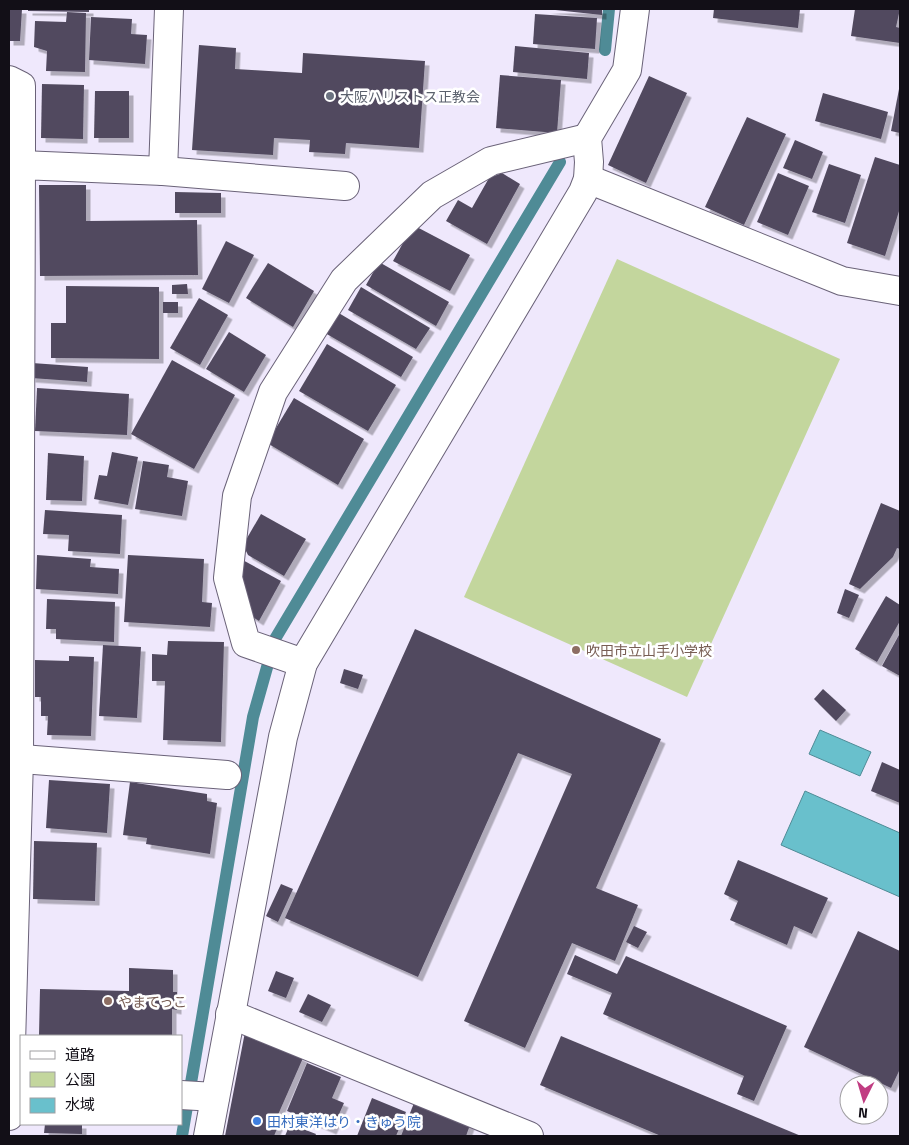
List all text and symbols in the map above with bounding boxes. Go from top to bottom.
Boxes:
place label: 大阪ハリストス正教会 [340,86,480,107]
marker: 大阪ハリストス正教会 [324,90,336,102]
place label: 吹田市立山手小学校 [586,640,712,661]
marker: 吹田市立山手小学校 [570,644,582,656]
place label: やまてっこ [118,991,187,1012]
marker: やまてっこ [102,995,114,1007]
legend [20,1035,182,1125]
text: 道路 [65,1043,95,1066]
text: 公園 [65,1068,95,1091]
north arrow [839,1075,889,1125]
text: 水域 [65,1093,95,1116]
text: N [857,1103,869,1124]
place label: 田村東洋はり・きゅう院 [267,1111,421,1132]
marker: 田村東洋はり・きゅう院 [251,1115,263,1127]

